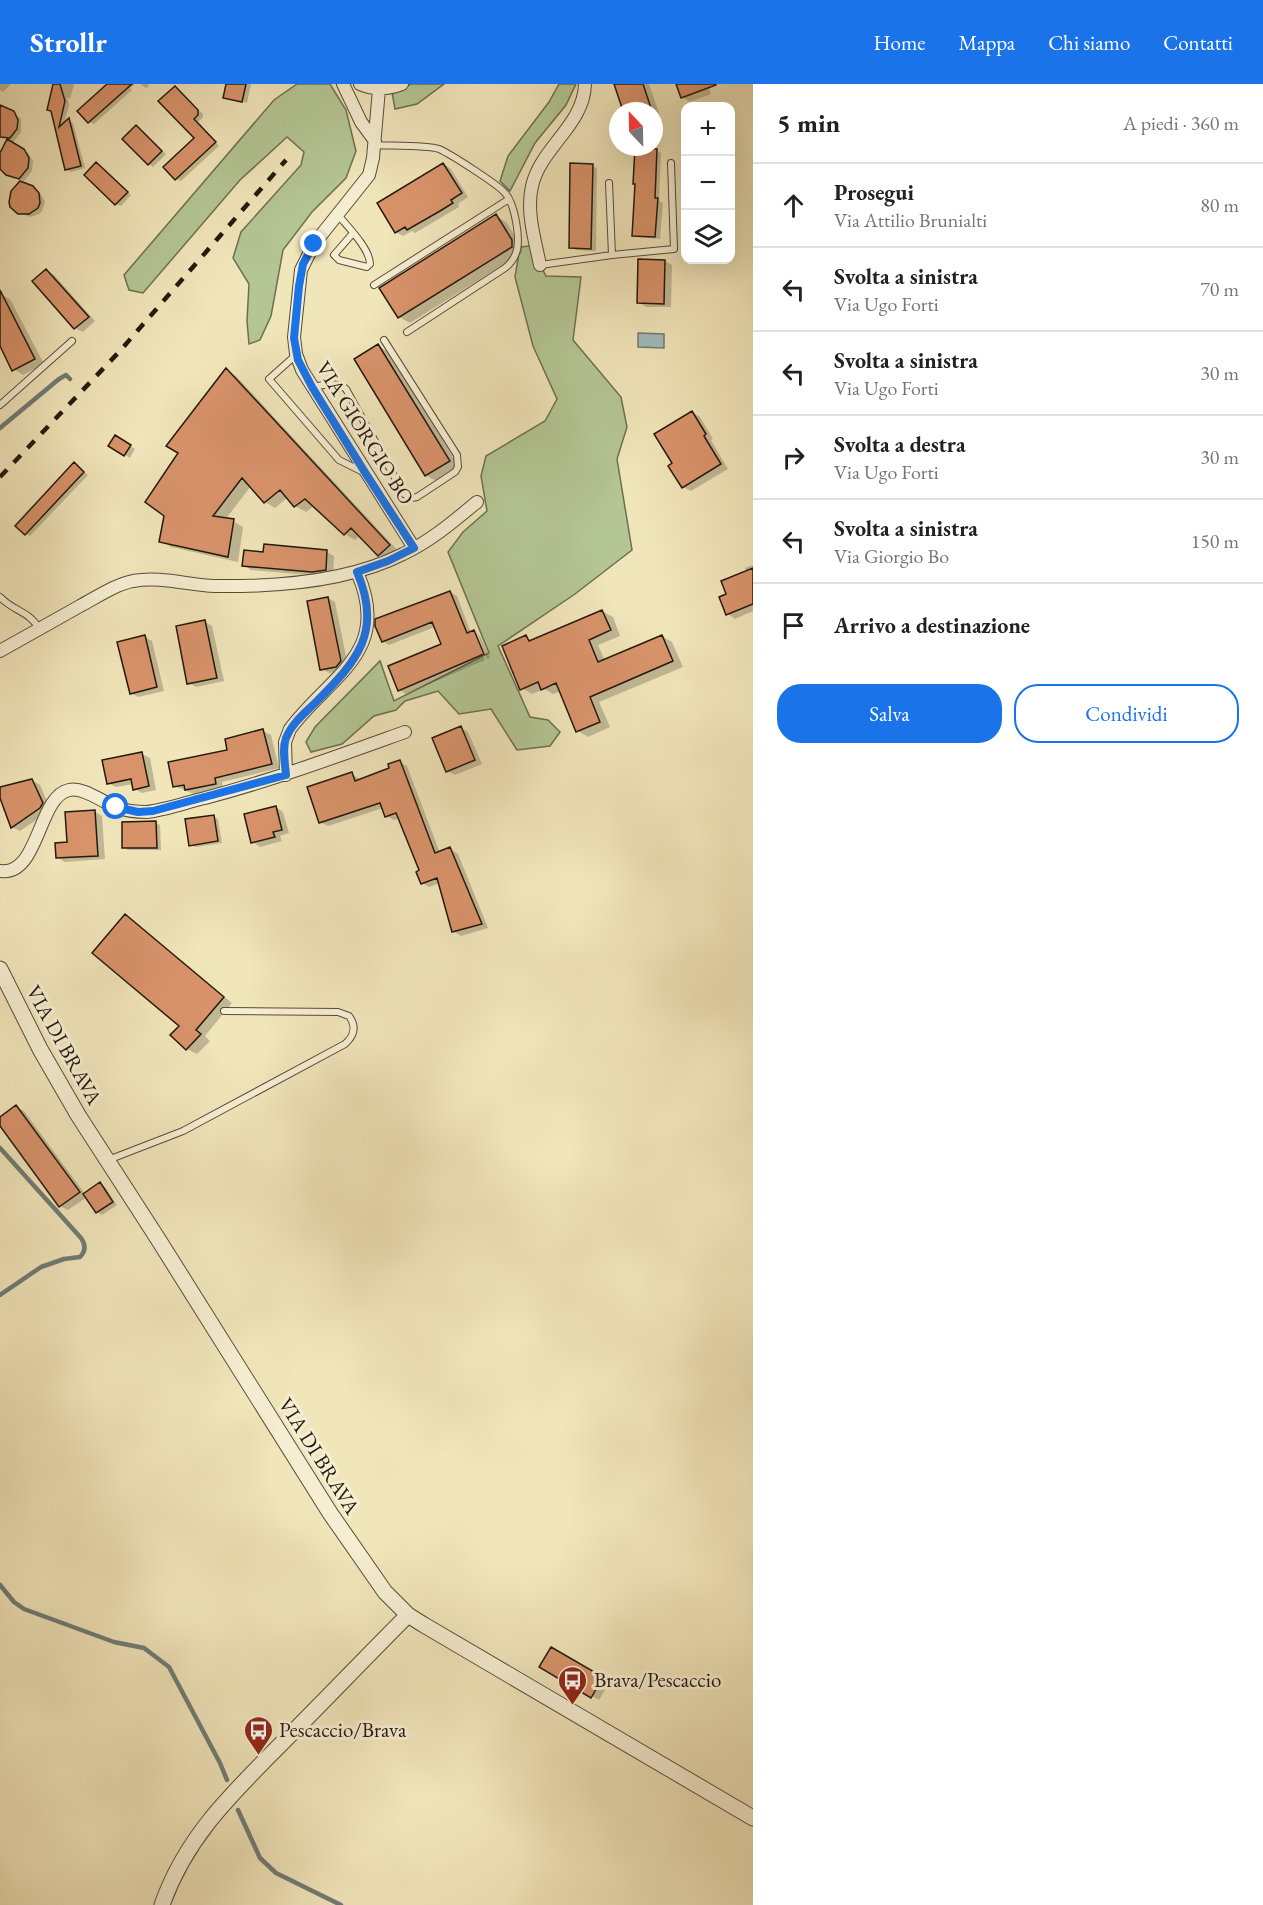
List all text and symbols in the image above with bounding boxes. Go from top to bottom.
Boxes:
text: Strollr [30,24,107,60]
text: Home [874,29,926,56]
text: Mappa [959,29,1015,56]
text: Chi siamo [1048,29,1130,56]
text: Contatti [1163,29,1233,56]
north arrow [609,102,663,156]
map controls [681,102,735,264]
button: + [681,102,735,156]
text: 5 min [777,106,840,140]
text: A piedi · 360 m [1123,110,1239,136]
button: − [681,156,735,210]
text: Prosegui [834,178,914,207]
icon: ahead [777,189,810,222]
text: 80 m [1200,192,1239,218]
text: Via Attilio Brunialti [834,207,987,233]
button: layers [681,210,735,264]
route end [300,230,326,256]
text: Svolta a sinistra [834,262,978,291]
icon: left [777,273,810,306]
text: 70 m [1200,276,1239,302]
text: Via Ugo Forti [834,291,939,317]
text: Svolta a sinistra [834,346,978,375]
street label: VIA GIORGIO BO [310,356,420,510]
icon: left [777,357,810,390]
text: 30 m [1200,360,1239,386]
text: Via Ugo Forti [834,375,939,401]
text: Svolta a destra [834,430,966,459]
icon: right [777,441,810,474]
text: 30 m [1200,444,1239,470]
text: Via Ugo Forti [834,459,939,485]
text: Svolta a sinistra [834,514,978,543]
icon: left [777,525,810,558]
text: 150 m [1191,528,1239,554]
text: Via Giorgio Bo [834,543,949,569]
icon: arrive [777,609,810,642]
text: Arrivo a destinazione [834,611,1030,640]
button: Salva [777,684,1002,743]
button: Condividi [1014,684,1239,743]
route start [102,793,128,819]
street label: VIA DI BRAVA [20,980,109,1110]
street label: VIA DI BRAVA [273,1392,366,1520]
bus stop icon: Brava/Pescaccio [557,1664,589,1706]
place label: Brava/Pescaccio [594,1666,721,1693]
bus stop icon: Pescaccio/Brava [242,1714,274,1756]
place label: Pescaccio/Brava [279,1716,407,1743]

